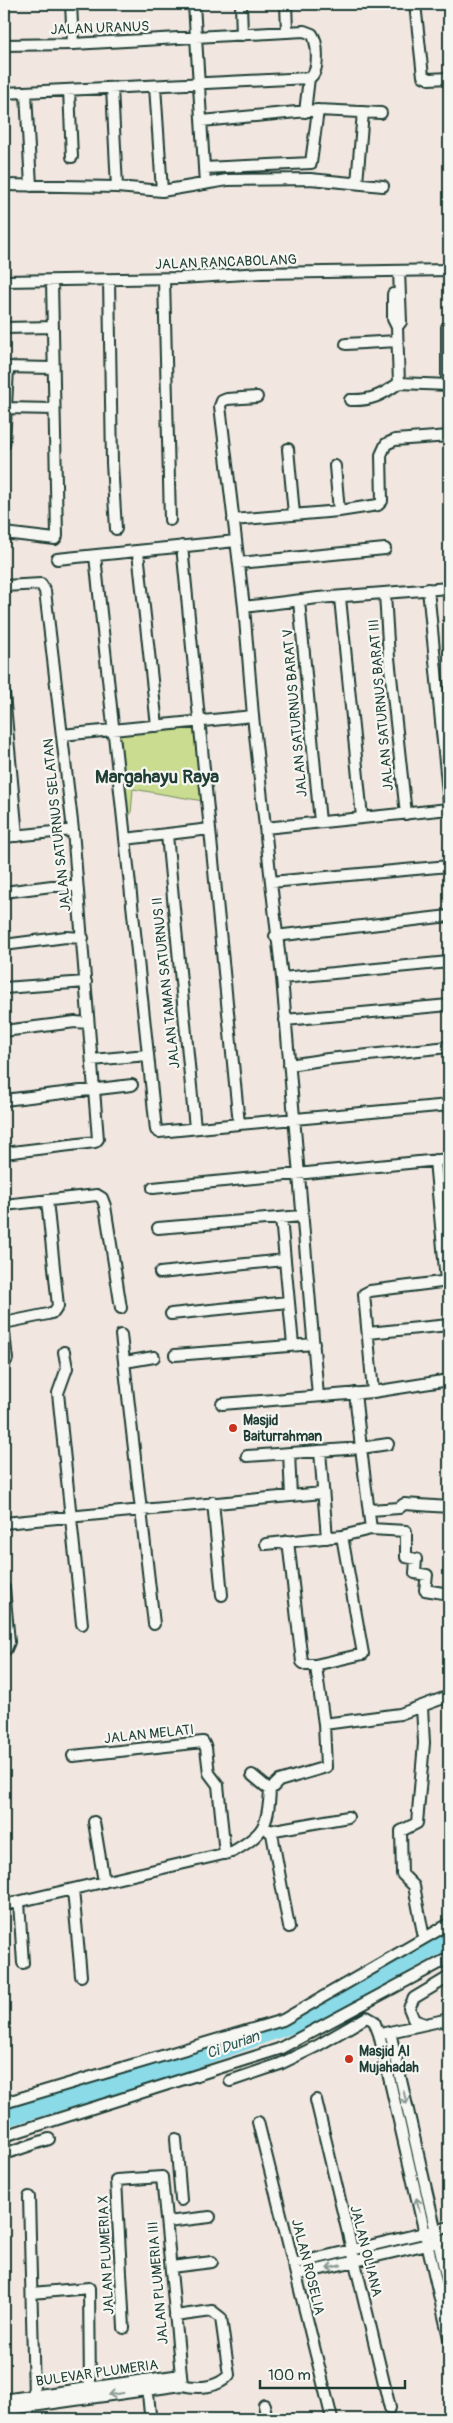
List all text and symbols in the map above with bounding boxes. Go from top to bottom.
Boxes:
street label: JALAN URANUS [50,18,150,38]
street label: JALAN RANCABOLANG [155,251,297,273]
street label: JALAN SATURNUS BARAT III [365,618,397,792]
street label: JALAN SATURNUS BARAT V [279,628,311,798]
street label: JALAN SATURNUS SELATAN [39,738,75,912]
district label: Margahayu Raya [95,765,219,789]
street label: JALAN TAMAN SATURNUS II [149,896,183,1070]
place label: Masjid Baiturrahman [243,1412,322,1445]
marker: Masjid Baiturrahman [227,1422,239,1434]
street label: JALAN MELATI [103,1721,195,1747]
water label: Ci Durian [204,2026,263,2063]
place label: Masjid Al Mujahadah [359,2043,419,2076]
marker: Masjid Al Mujahadah [343,2053,355,2065]
one-way arrow [401,2088,410,2104]
street label: JALAN PLUMERIA X [94,2195,118,2315]
one-way arrow [413,2198,422,2214]
street label: JALAN OLIANA [346,2204,386,2298]
street label: JALAN ROSELIA [288,2217,328,2317]
street label: JALAN PLUMERIA III [144,2221,172,2345]
one-way arrow [326,2263,342,2272]
street label: BULEVAR PLUMERIA [35,2356,159,2390]
scale bar [260,2358,406,2390]
text: 100 m [268,2366,311,2385]
one-way arrow [108,2389,124,2399]

